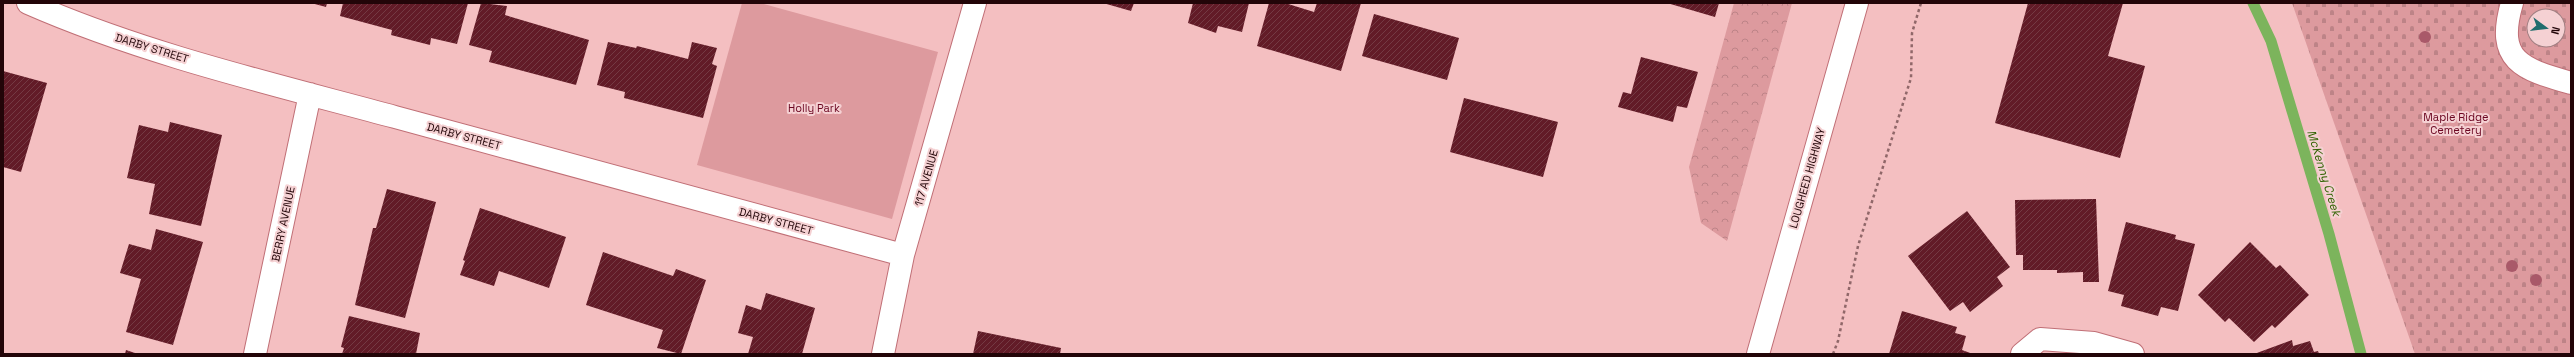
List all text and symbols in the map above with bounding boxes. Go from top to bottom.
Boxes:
north arrow [2526,8,2566,48]
text: N [2548,25,2563,36]
street label: DARBY STREET [114,30,191,66]
park label: Holly Park [788,101,840,115]
park label: Maple Ridge Cemetery [2423,110,2489,137]
street label: DARBY STREET [425,119,503,153]
street label: LOUGHEED HIGHWAY [1786,126,1828,230]
water label: McKenny Creek [2303,128,2345,220]
street label: 117 AVENUE [911,148,941,208]
street label: BERRY AVENUE [268,185,298,263]
street label: DARBY STREET [737,204,815,238]

